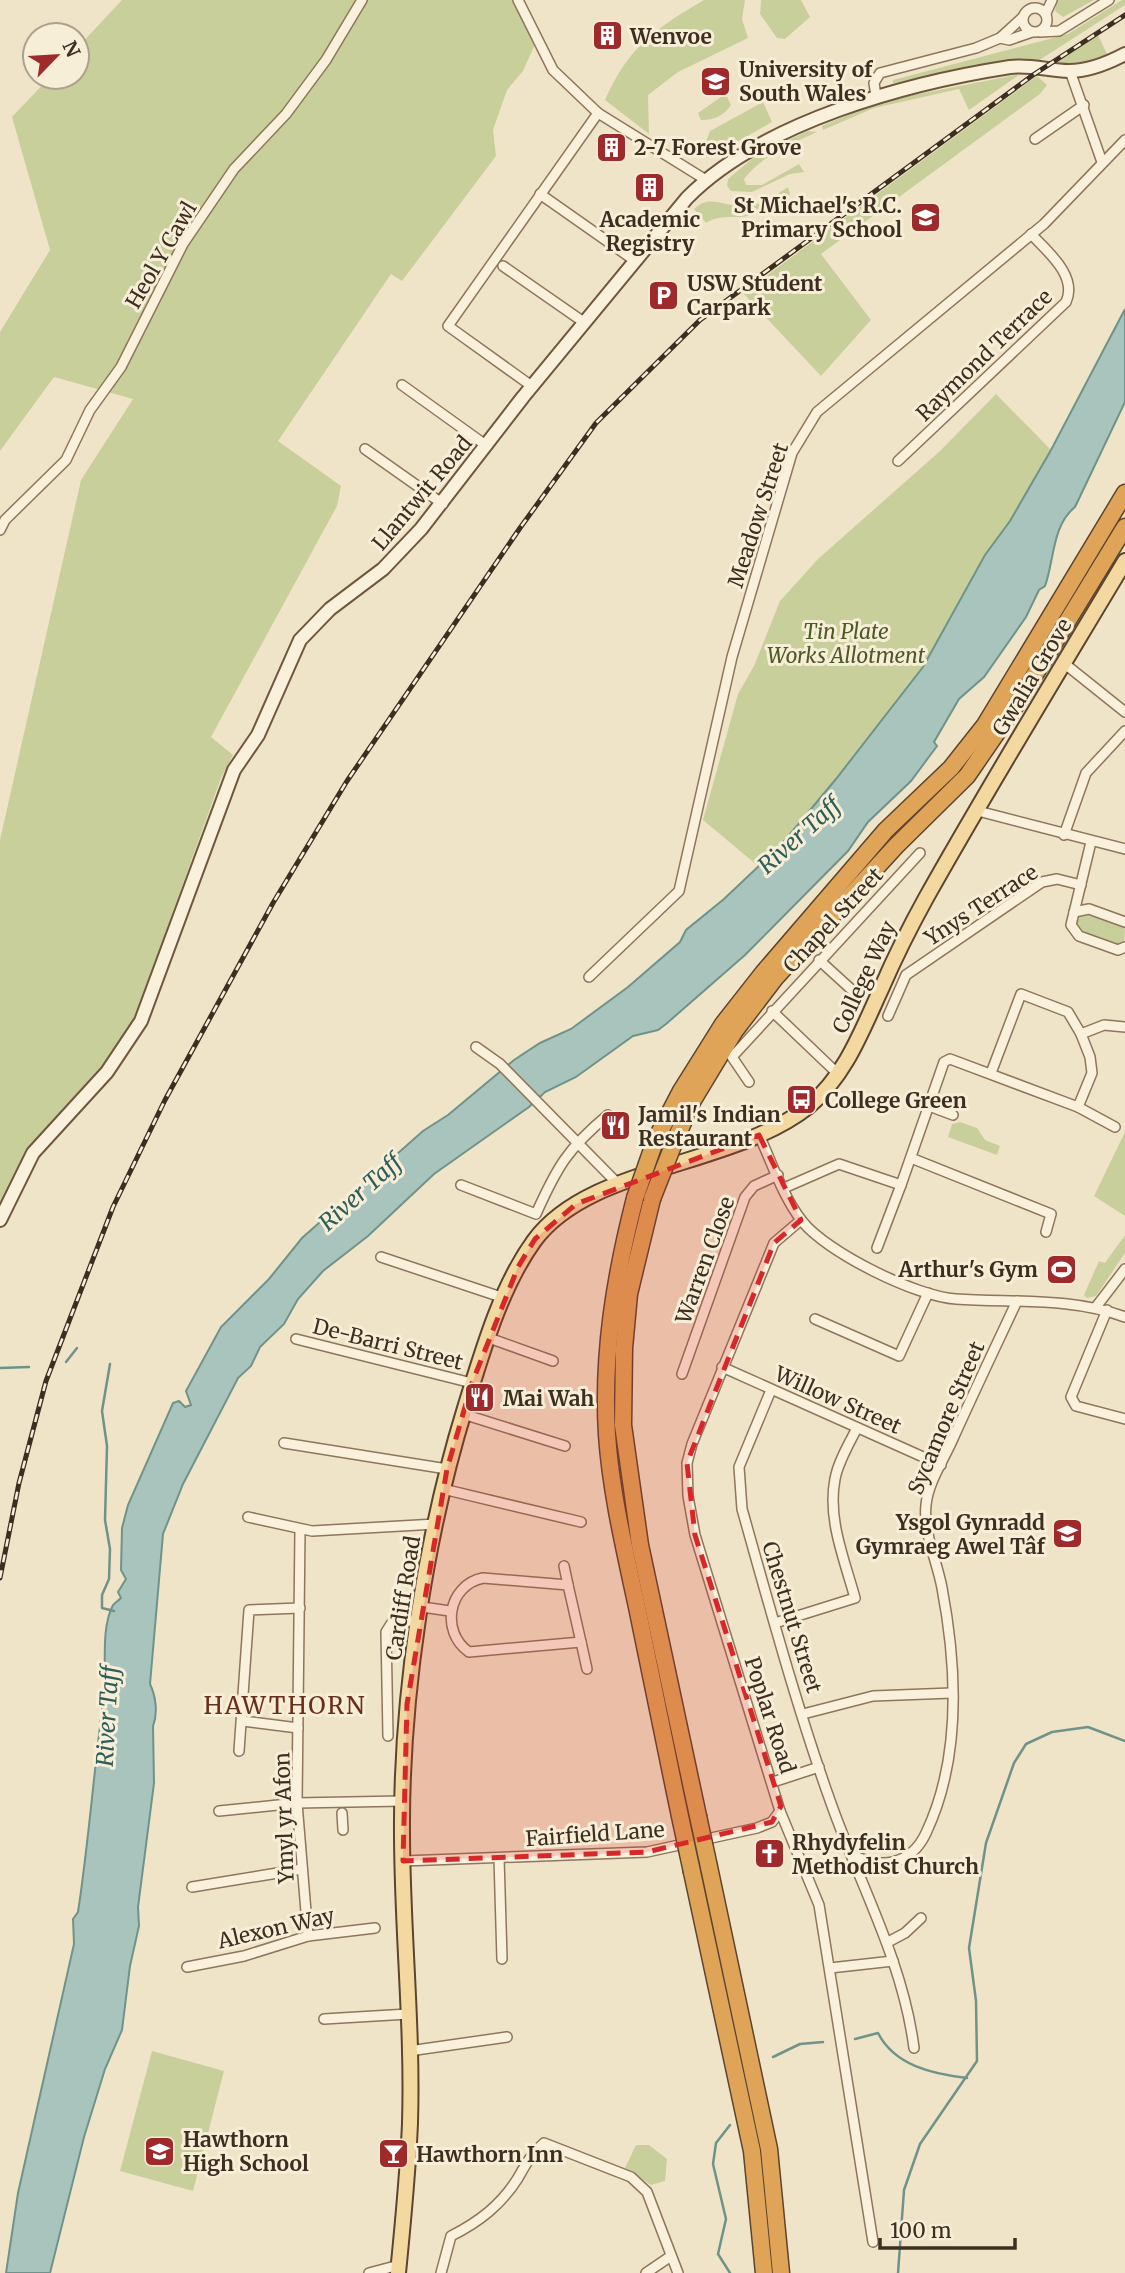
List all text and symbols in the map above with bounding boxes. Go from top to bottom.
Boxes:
building icon: Wenvoe [590,19,624,53]
north arrow [21,21,91,91]
place label: Wenvoe [629,23,712,50]
text: N [57,37,85,61]
place label: University of South Wales [739,56,874,107]
school or university icon: University of South Wales [699,64,733,98]
building icon: 2-7 Forest Grove [594,130,628,164]
place label: 2-7 Forest Grove [634,134,801,161]
building icon: Academic Registry [633,170,667,204]
place label: St Michael's R.C. Primary School [733,192,902,243]
street label: Heol Y Cawl [120,196,203,313]
school or university icon: St Michael's R.C. Primary School [908,200,942,234]
place label: Academic Registry [599,206,700,257]
place label: USW Student Carpark [687,270,823,321]
parking icon: USW Student Carpark [647,278,681,312]
street label: Raymond Terrace [910,283,1058,427]
street label: Llantwit Road [366,430,478,556]
street label: Meadow Street [722,439,794,591]
street label: Gwalia Grove [986,613,1078,741]
park label: Tin Plate Works Allotment [767,618,926,669]
water label: River Taff [752,789,848,880]
street label: Ynys Terrace [918,858,1043,952]
street label: Chapel Street [777,862,889,978]
street label: College Way [826,916,902,1038]
bus stop icon: College Green [785,1083,819,1117]
place label: College Green [825,1087,967,1114]
place label: Jamil's Indian Restaurant [637,1101,781,1152]
restaurant icon: Jamil's Indian Restaurant [598,1109,632,1143]
water label: River Taff [313,1146,409,1237]
street label: Warren Close [669,1193,741,1328]
sports icon: Arthur's Gym [1044,1252,1078,1286]
place label: Arthur's Gym [898,1256,1038,1283]
street label: De-Barri Street [310,1312,466,1376]
street label: Sycamore Street [902,1337,990,1499]
street label: Willow Street [770,1360,905,1440]
restaurant icon: Mai Wah [463,1381,497,1415]
place label: Mai Wah [503,1385,594,1412]
place label: Ysgol Gynradd Gymraeg Awel Tâf [856,1509,1047,1560]
school or university icon: Ysgol Gynradd Gymraeg Awel Tâf [1051,1517,1085,1551]
street label: Cardiff Road [380,1534,426,1662]
street label: Chestnut Street [756,1538,828,1696]
street label: Poplar Road [738,1653,802,1777]
water label: River Taff [90,1662,124,1767]
district label: HAWTHORN [204,1690,366,1721]
street label: Ymyl yr Afon [268,1752,300,1885]
street label: Fairfield Lane [525,1816,665,1852]
place label: Rhydyfelin Methodist Church [792,1829,979,1880]
church icon: Rhydyfelin Methodist Church [752,1837,786,1871]
street label: Alexon Way [214,1901,338,1955]
place label: Hawthorn High School [183,2126,309,2177]
school or university icon: Hawthorn High School [143,2134,177,2168]
bar icon: Hawthorn Inn [376,2137,410,2171]
place label: Hawthorn Inn [416,2141,563,2168]
scale bar [880,2206,1015,2250]
text: 100 m [890,2217,952,2244]

